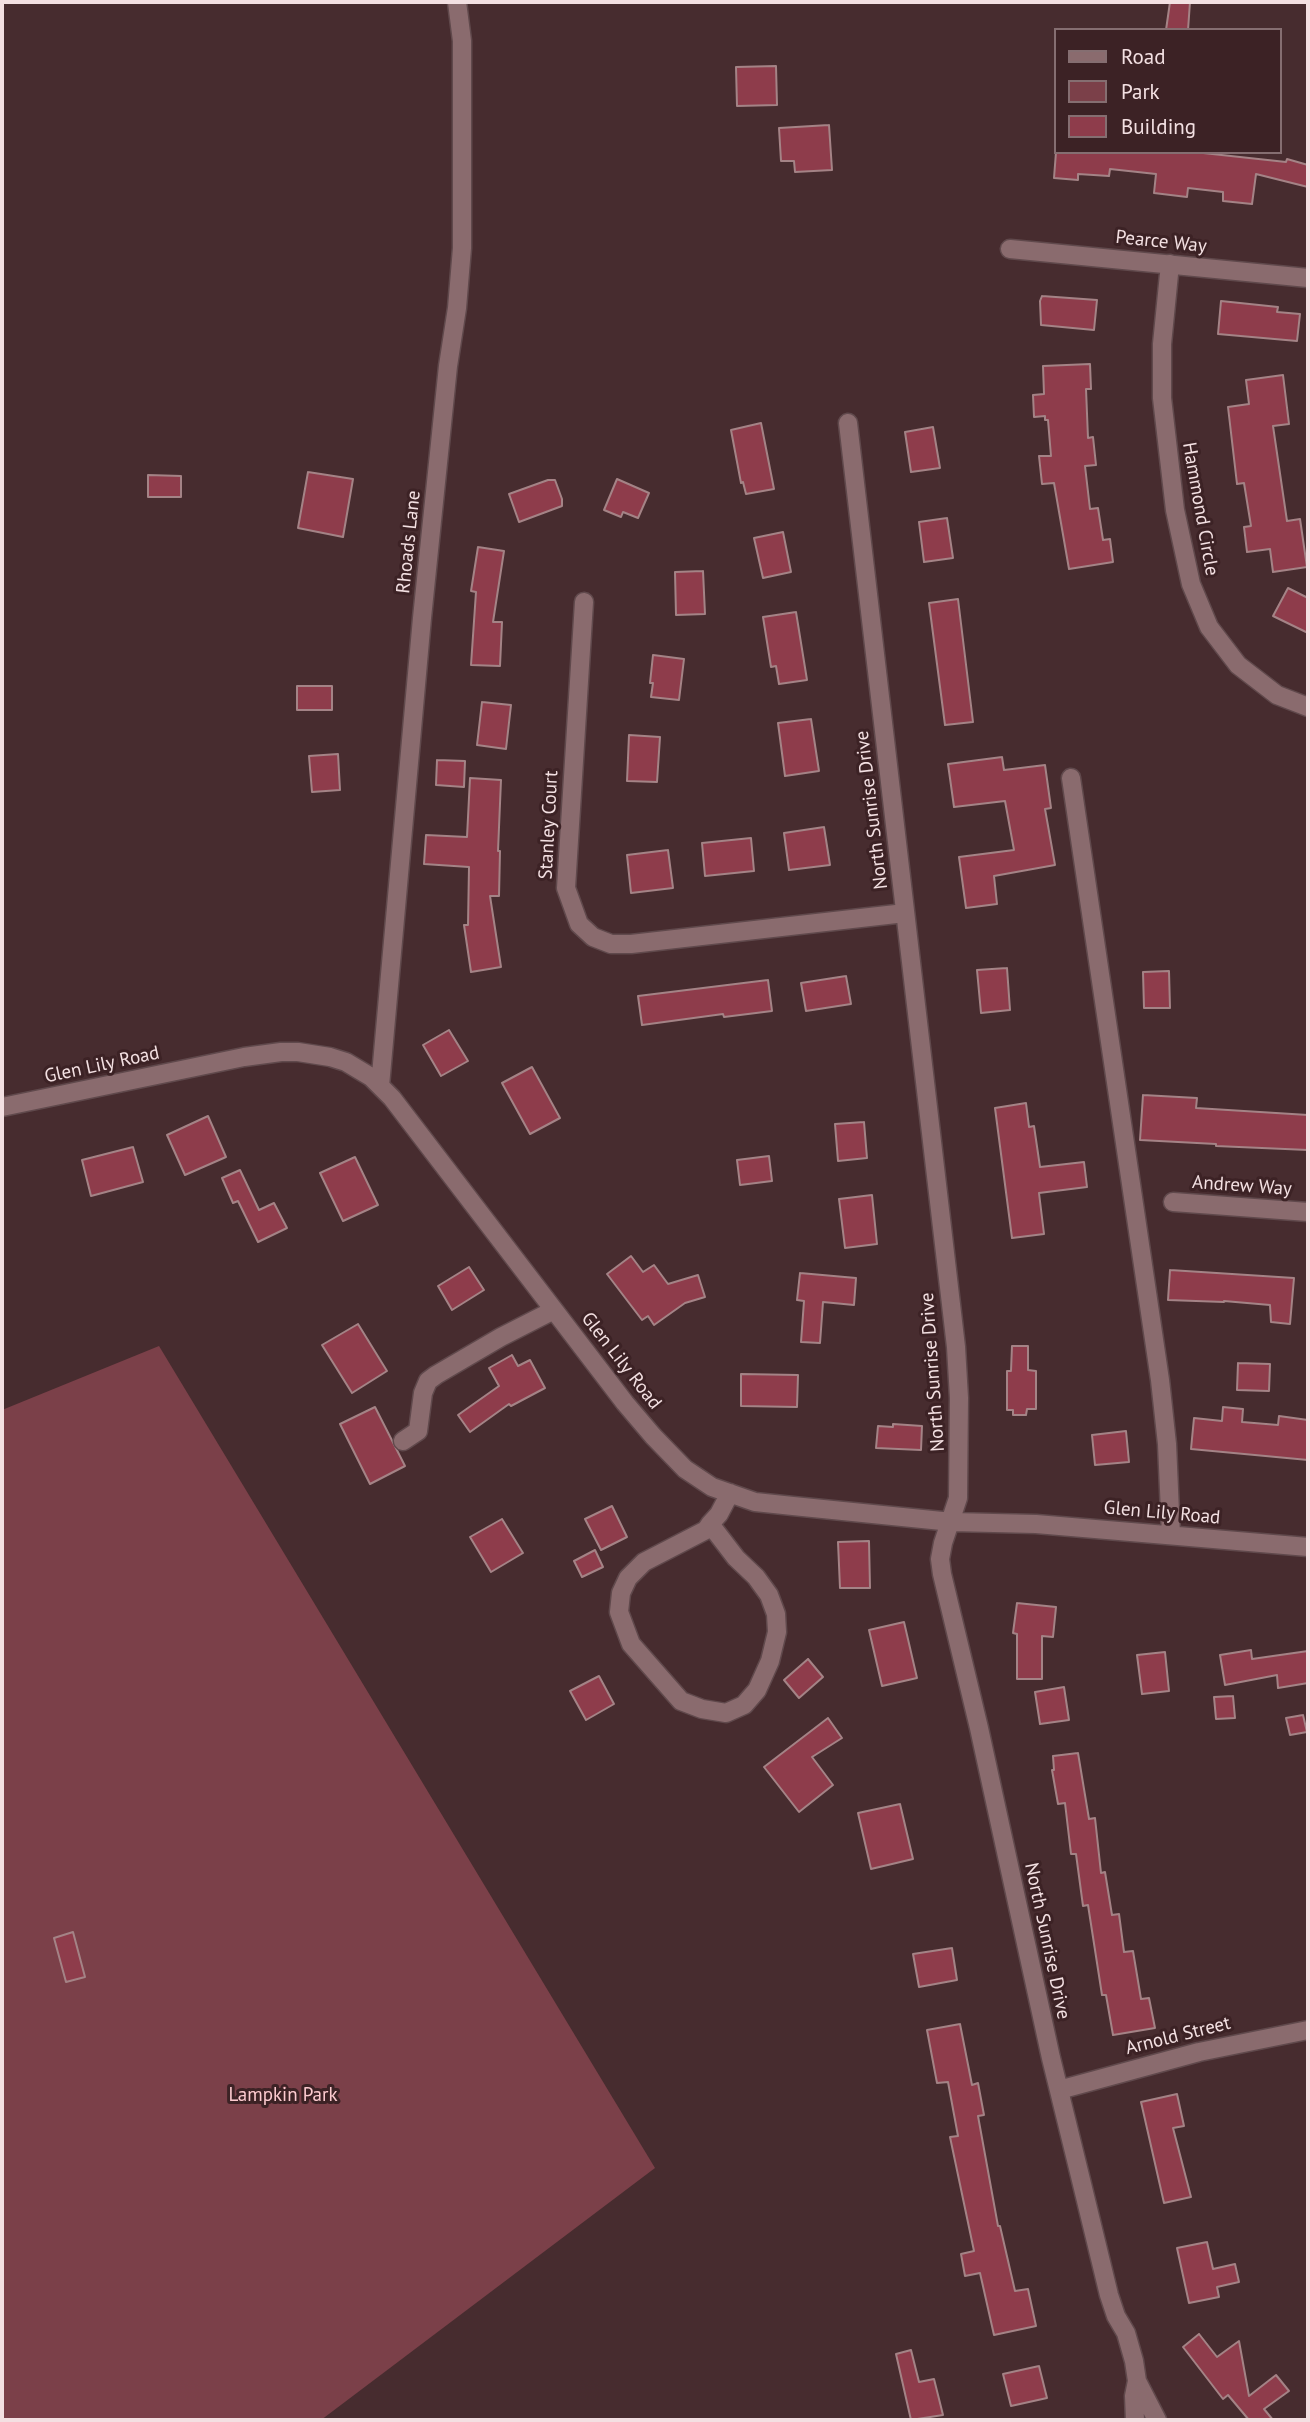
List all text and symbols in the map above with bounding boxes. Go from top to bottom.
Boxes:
legend [1054,28,1282,154]
text: Road [1121,43,1165,70]
text: Park [1121,78,1160,105]
text: Building [1121,113,1196,140]
street label: Pearce Way [1114,226,1208,258]
street label: Hammond Circle [1177,441,1223,577]
street label: Rhoads Lane [392,489,426,595]
street label: North Sunrise Drive [851,729,893,891]
street label: Stanley Court [535,770,563,880]
street label: Glen Lily Road [42,1042,162,1088]
street label: Andrew Way [1191,1171,1293,1201]
street label: North Sunrise Drive [916,1292,950,1452]
street label: Glen Lily Road [576,1308,666,1414]
street label: Glen Lily Road [1103,1497,1221,1529]
street label: North Sunrise Drive [1019,1861,1075,2021]
street label: Arnold Street [1123,2012,1233,2060]
park label: Lampkin Park [228,2085,338,2107]

